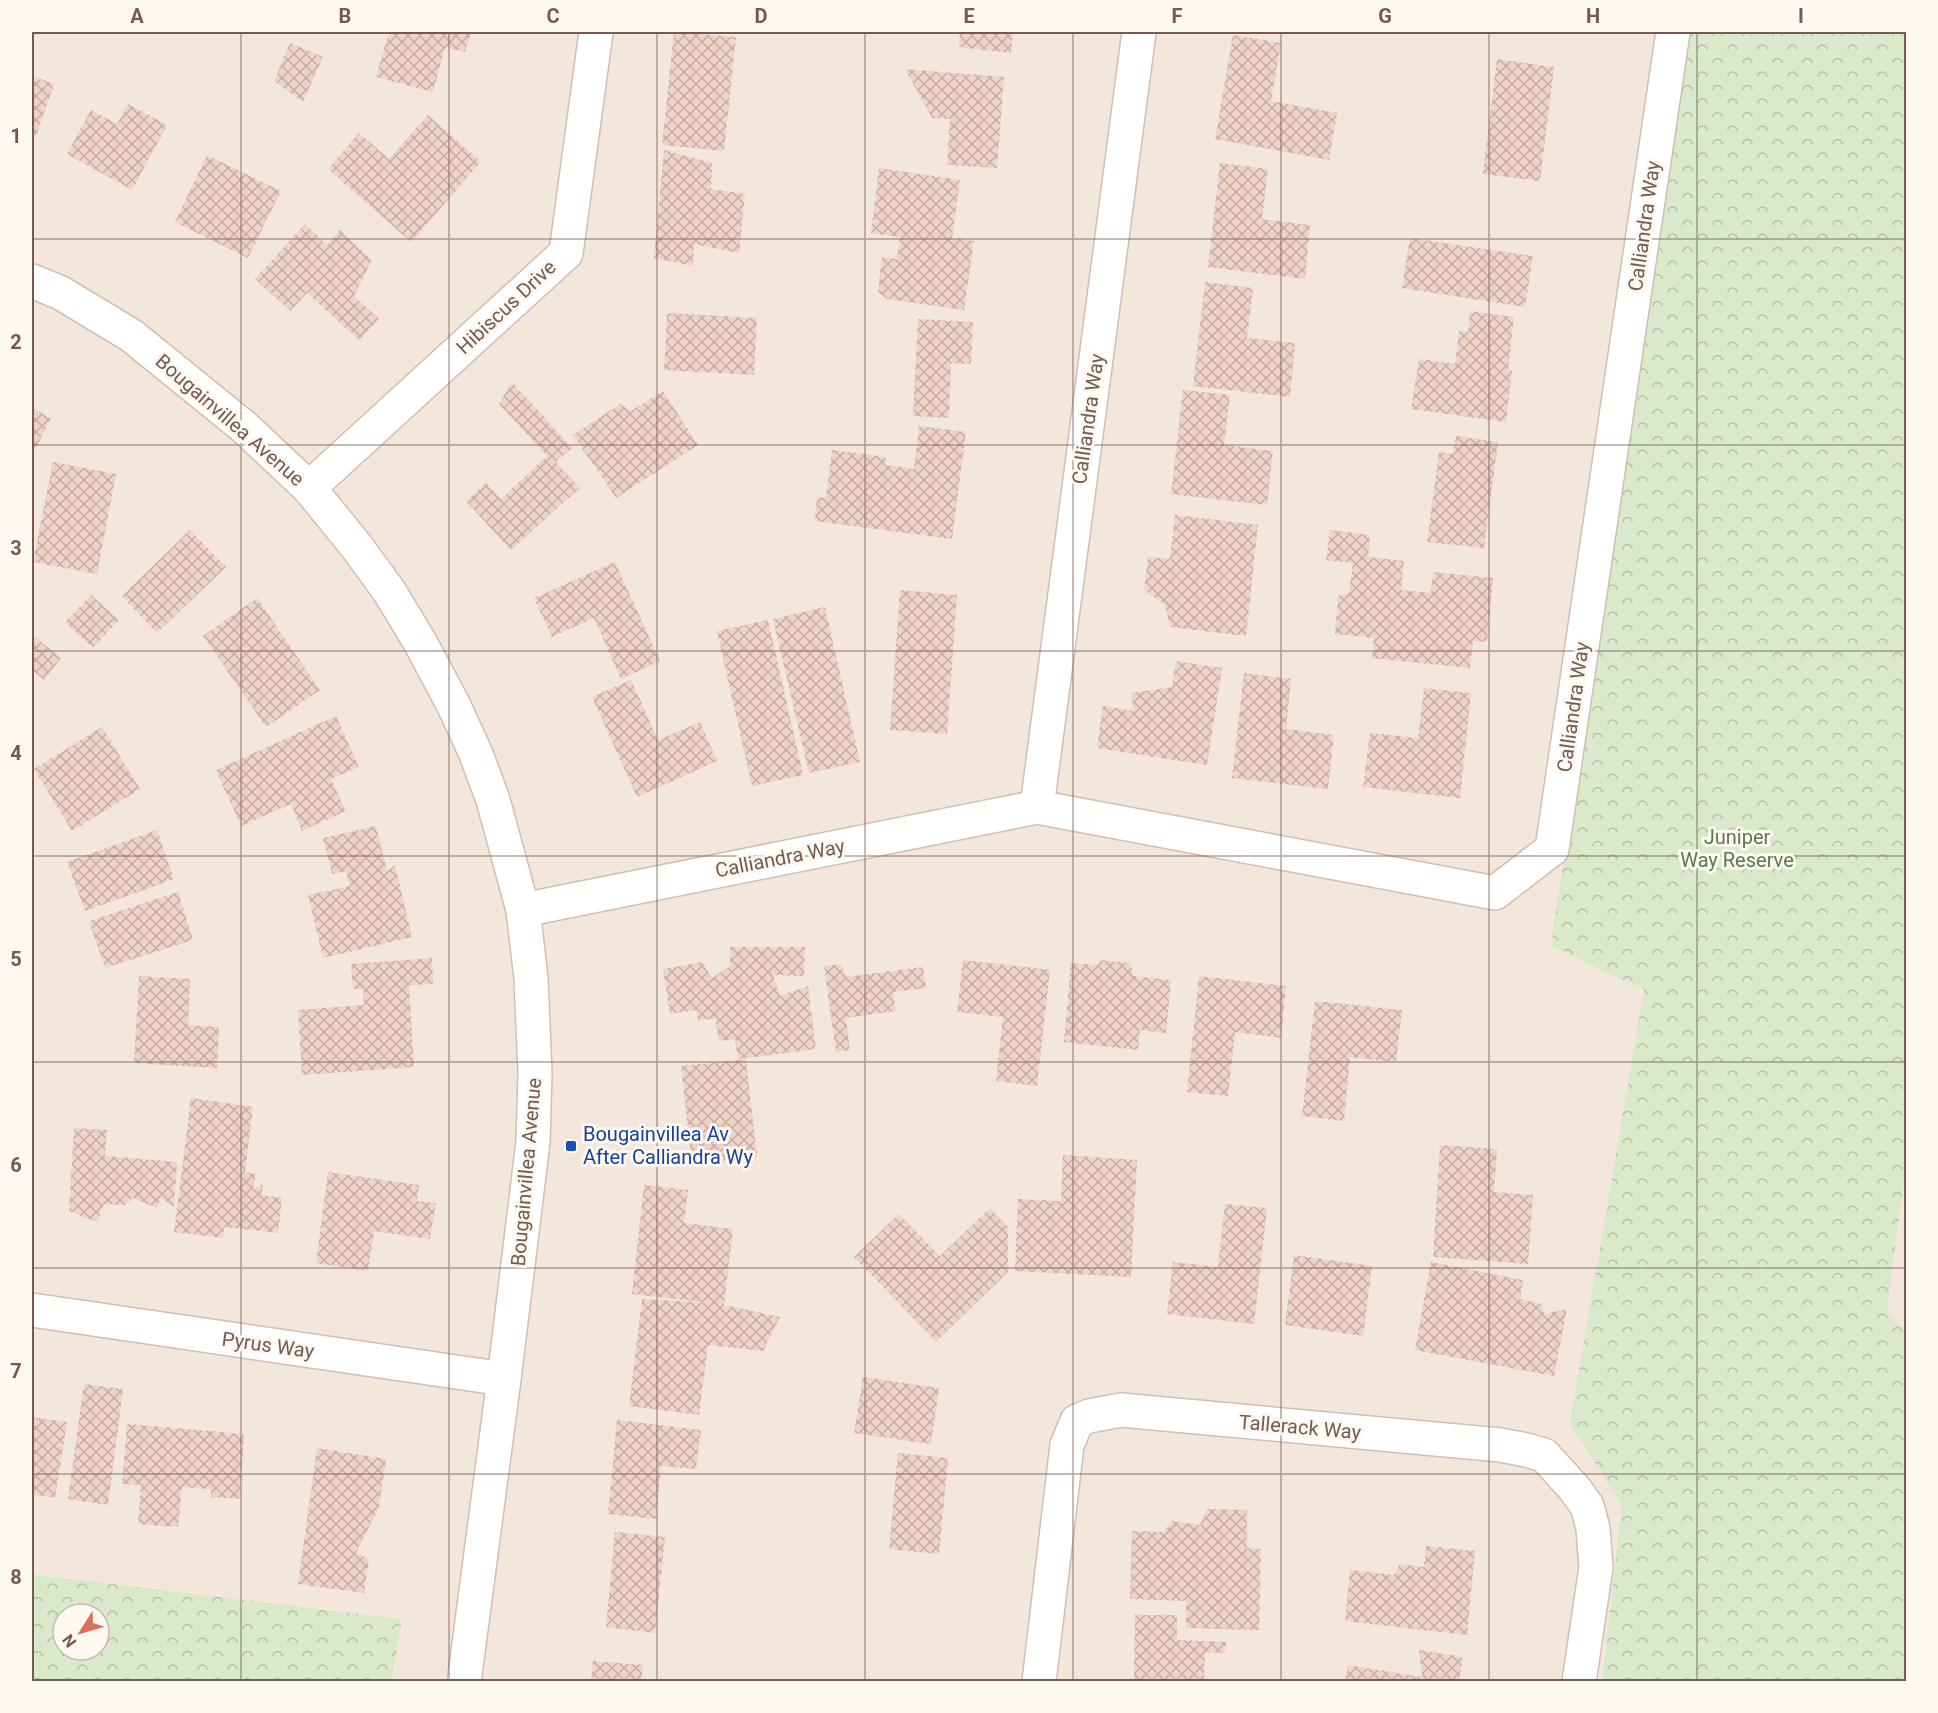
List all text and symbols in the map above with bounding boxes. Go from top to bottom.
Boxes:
text: A [130,4,144,28]
text: B [339,4,351,28]
text: C [546,4,560,28]
text: D [755,4,768,28]
text: E [963,4,975,28]
text: F [1172,4,1183,28]
text: G [1378,4,1392,28]
text: H [1586,4,1600,28]
text: I [1798,4,1804,28]
text: 1 [10,124,22,148]
street label: Calliandra Way [1623,159,1665,293]
street label: Hibiscus Drive [451,255,561,359]
text: 2 [10,330,22,354]
street label: Bougainvillea Avenue [151,349,309,491]
street label: Calliandra Way [1067,352,1109,486]
text: 3 [10,536,22,560]
street label: Calliandra Way [1552,640,1594,774]
text: 4 [10,741,22,765]
park label: Juniper Way Reserve [1680,825,1794,872]
street label: Calliandra Way [713,834,847,882]
text: 5 [10,947,22,971]
street label: Bougainvillea Avenue [506,1077,546,1267]
place label: Bougainvillea Av After Calliandra Wy [583,1122,754,1169]
marker: Bougainvillea Av After Calliandra Wy [564,1139,578,1153]
text: 6 [10,1153,22,1177]
street label: Pyrus Way [220,1327,316,1363]
text: 7 [10,1359,22,1383]
street label: Tallerack Way [1238,1410,1363,1444]
text: 8 [10,1565,22,1589]
north arrow [51,1602,111,1662]
text: N [58,1630,80,1651]

